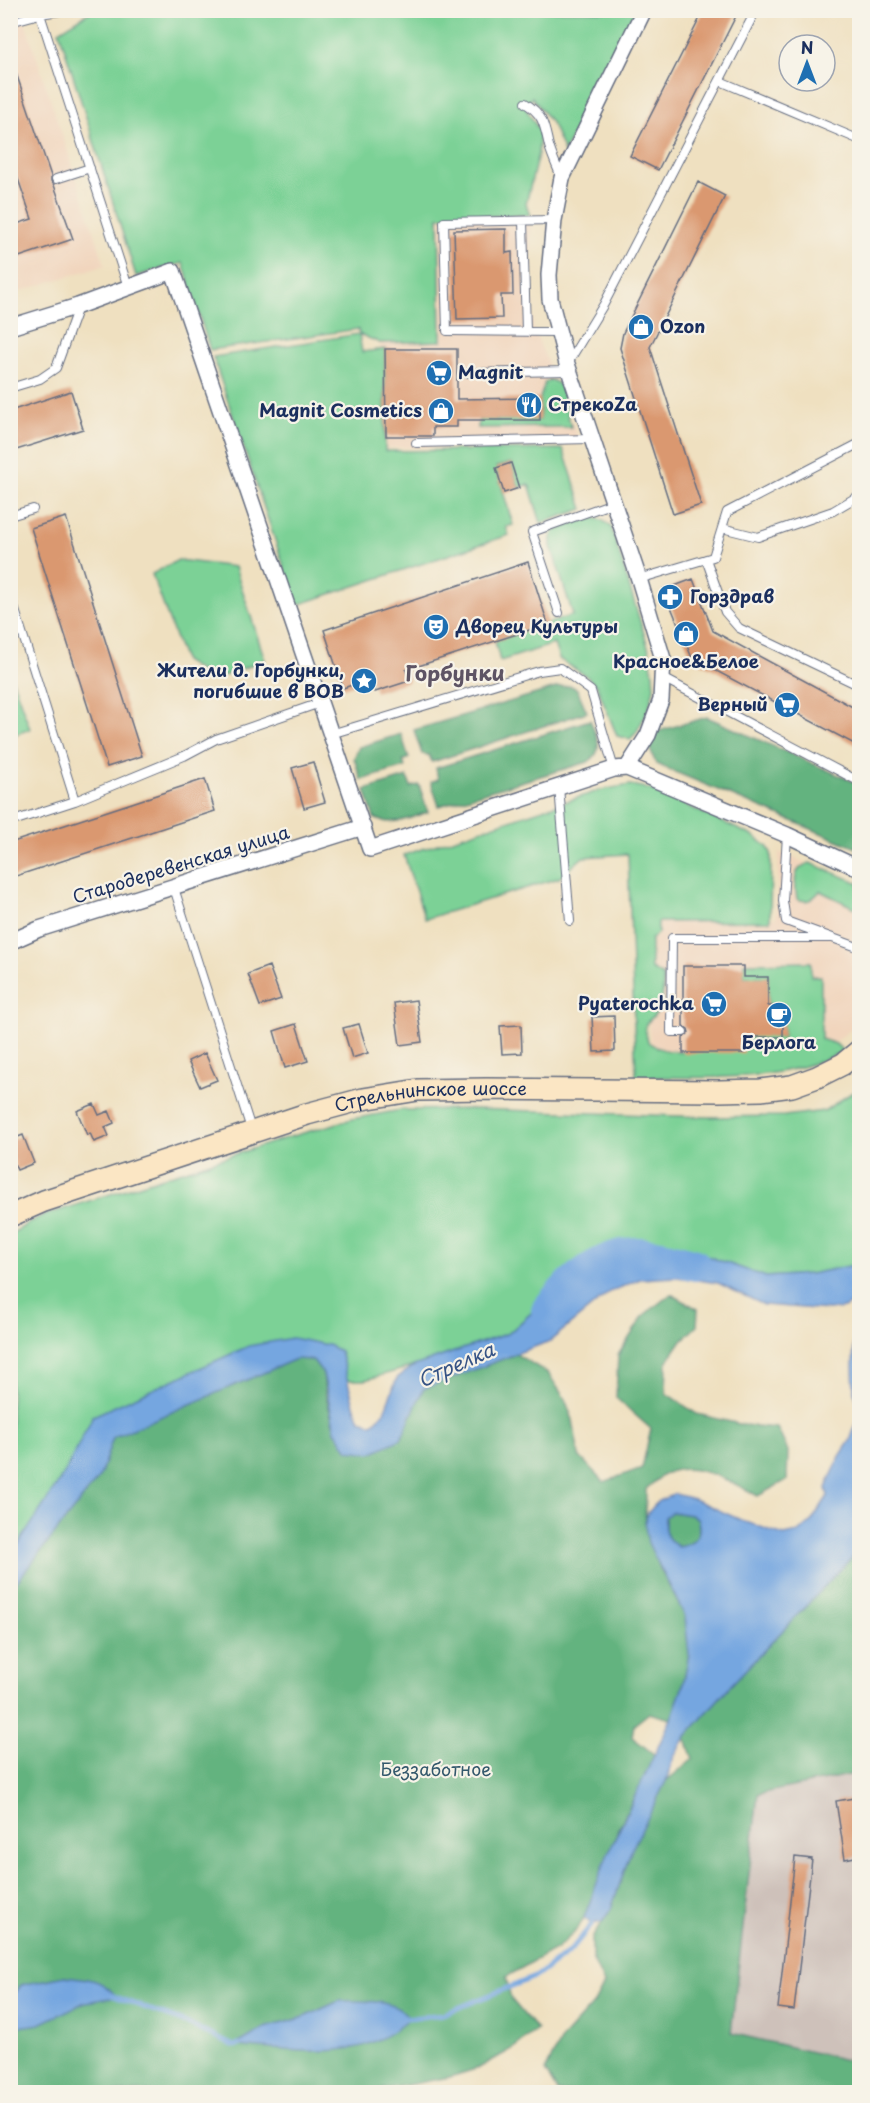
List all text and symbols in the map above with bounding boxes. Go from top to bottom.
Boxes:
north arrow [777,33,837,93]
text: N [801,35,813,59]
shop icon: Ozon [626,312,656,342]
place label: Ozon [660,312,705,339]
supermarket icon: Magnit [424,358,454,388]
place label: Magnit [458,358,524,385]
restaurant icon: СтрекоZа [514,390,544,420]
place label: СтрекоZа [548,390,637,417]
place label: Magnit Cosmetics [259,396,422,423]
shop icon: Magnit Cosmetics [426,396,456,426]
pharmacy icon: Горздрав [655,582,685,612]
place label: Горздрав [690,582,774,609]
theatre icon: Дворец Культуры [421,612,451,642]
place label: Дворец Культуры [455,612,618,639]
shop icon: Красное&Белое [671,619,701,649]
place label: Красное&Белое [613,647,759,674]
place label: Жители д. Горбунки, погибшие в ВОВ [157,656,344,704]
district label: Горбунки [405,656,505,688]
place icon: Жители д. Горбунки, погибшие в ВОВ [349,666,379,696]
place label: Верный [697,690,768,717]
supermarket icon: Верный [772,690,802,720]
street label: Стародеревенская улица [69,817,293,909]
place label: Pyaterochka [578,989,694,1016]
supermarket icon: Pyaterochka [699,989,729,1019]
cafe icon: Берлога [764,1000,794,1030]
place label: Берлога [742,1028,816,1055]
street label: Стрельнинское шоссе [331,1074,527,1118]
water label: Стрелка [412,1334,499,1394]
park label: Беззаботное [381,1755,491,1782]

